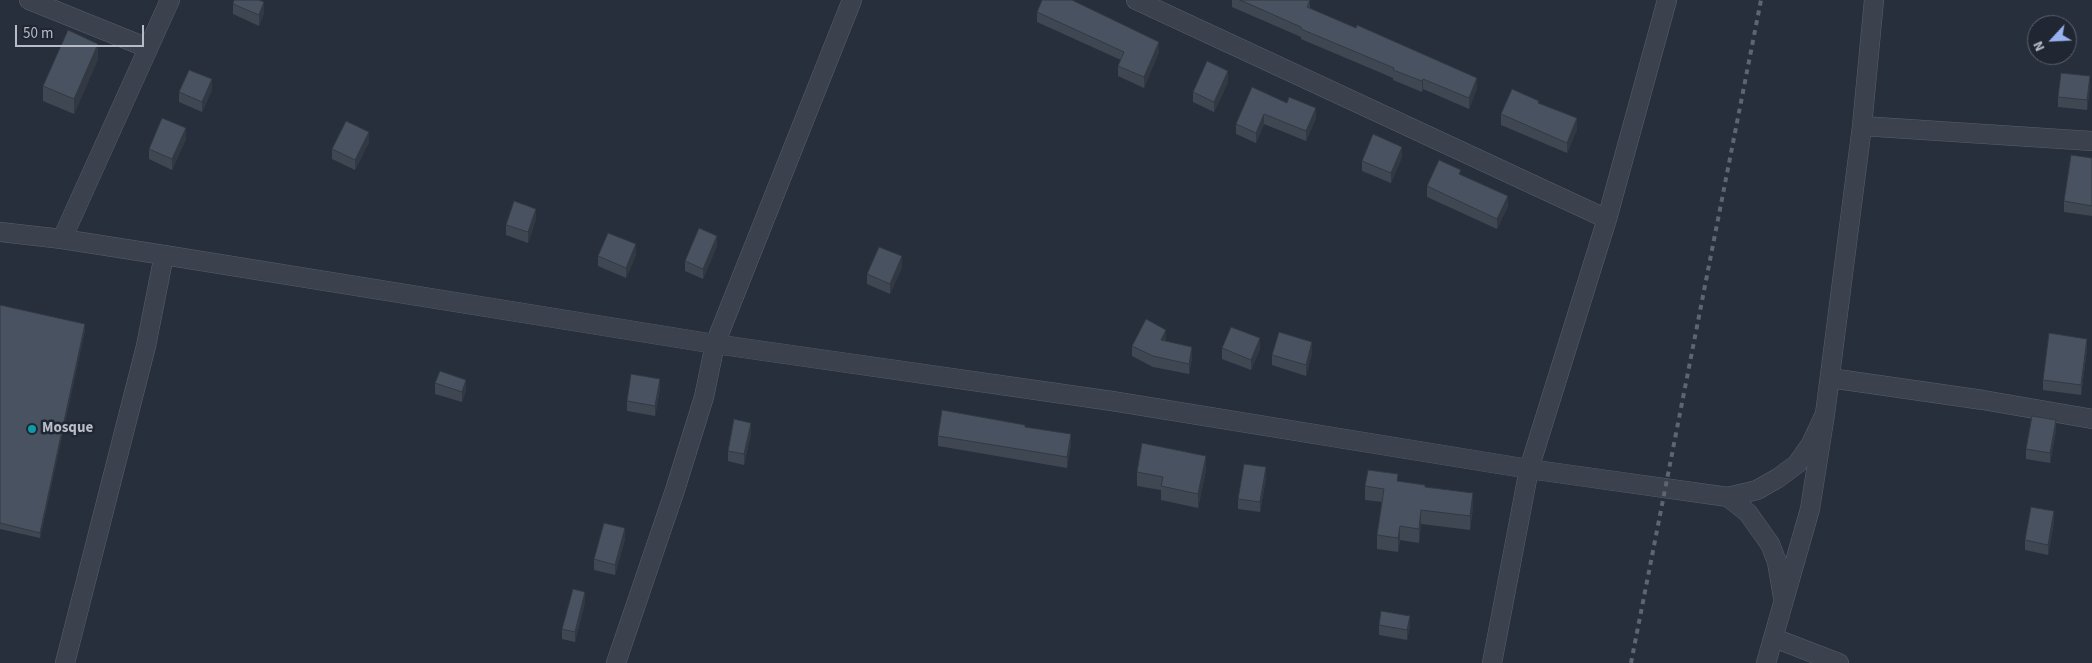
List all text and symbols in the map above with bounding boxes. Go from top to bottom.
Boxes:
scale bar [18,15,146,47]
north arrow [2027,15,2077,65]
text: 50 m [23,23,53,44]
text: N [2028,37,2050,54]
place label: Mosque [42,420,93,438]
marker: Mosque [26,423,38,435]

